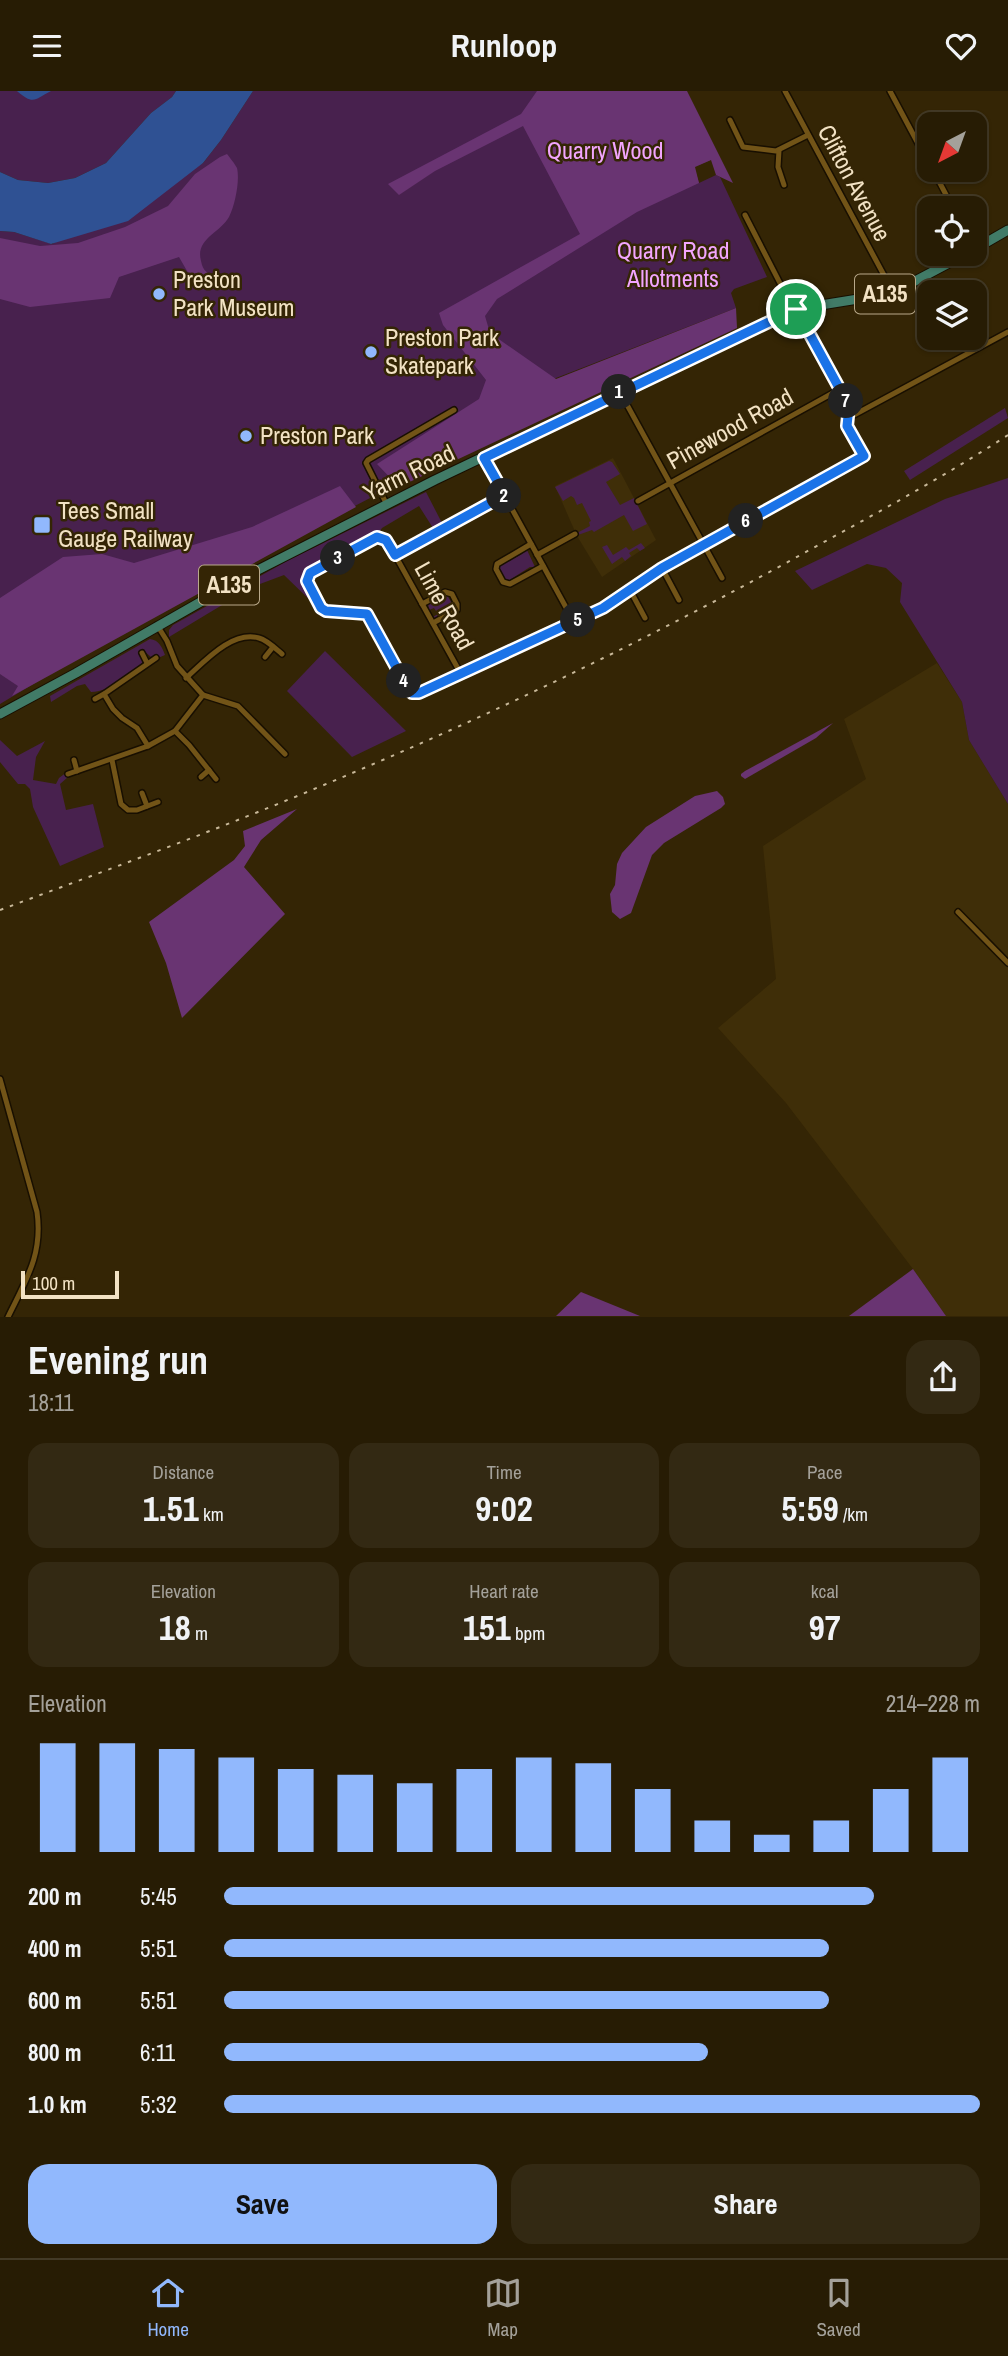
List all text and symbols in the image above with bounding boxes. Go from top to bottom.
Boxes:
text: Runloop [451,24,557,67]
icon: menu [28,27,66,65]
icon: heart [942,27,980,65]
north arrow [917,112,987,182]
map controls [917,112,987,350]
street label: Clifton Avenue [811,119,899,246]
park label: Quarry Wood [547,134,663,166]
button: locate [917,196,987,266]
park label: Quarry Road Allotments [617,234,729,294]
place label: Preston Park Museum [173,263,294,323]
road number: A135 [855,275,915,313]
pin [766,279,826,339]
button: layers [917,280,987,350]
marker: Preston Park Museum [151,286,167,302]
icon: arrive [777,290,815,328]
place label: Preston Park Skatepark [385,321,499,381]
marker: Preston Park Skatepark [363,344,379,360]
pin: 1 [602,375,636,409]
text: 1 [614,378,623,404]
street label: Pinewood Road [661,380,799,476]
pin: 7 [828,383,864,419]
text: 7 [841,387,850,413]
place label: Preston Park [260,419,374,451]
marker: Preston Park [238,428,254,444]
street label: Yarm Road [357,436,460,508]
pin: 2 [486,479,522,513]
text: 2 [499,482,508,508]
place label: Tees Small Gauge Railway [58,494,193,554]
pin: 6 [728,503,764,539]
text: 6 [741,507,750,533]
marker: Tees Small Gauge Railway [32,515,52,535]
pin: 3 [320,540,356,575]
text: 3 [333,544,342,570]
street label: Lime Road [408,556,482,655]
road number: A135 [199,565,259,605]
pin: 5 [560,603,596,637]
text: 5 [573,606,582,632]
pin: 4 [386,663,422,699]
text: 4 [399,667,408,693]
scale bar [21,1267,119,1299]
text: 100 m [32,1270,75,1296]
text: Evening run [28,1335,208,1386]
button: share [906,1340,980,1414]
text: 18:11 [28,1387,74,1418]
text: Distance [153,1459,214,1485]
text: Time [486,1459,522,1485]
text: Pace [807,1459,842,1485]
text: 1.51 [143,1485,199,1532]
text: 9:02 [475,1485,533,1532]
text: 5:59 [781,1485,839,1532]
text: km [199,1501,224,1527]
text: /km [839,1501,868,1527]
text: Elevation [151,1578,216,1604]
text: Heart rate [469,1578,539,1604]
text: kcal [811,1578,839,1604]
text: 18 [159,1604,191,1651]
text: 151 [463,1604,511,1651]
text: 97 [809,1604,841,1651]
text: m [191,1620,208,1646]
text: bpm [511,1620,545,1646]
text: Elevation [28,1688,107,1719]
text: 214–228 m [886,1688,980,1719]
text: 200 m [28,1881,81,1912]
text: 5:45 [140,1881,177,1912]
text: 400 m [28,1933,81,1964]
text: 5:51 [140,1933,177,1964]
text: 600 m [28,1985,81,2016]
text: 5:51 [140,1985,177,2016]
text: 800 m [28,2037,81,2068]
text: 6:11 [140,2037,175,2068]
text: 1.0 km [28,2089,87,2120]
text: 5:32 [140,2089,177,2120]
button: Save [28,2164,497,2244]
button: Share [511,2164,980,2244]
tab: Home [147,2274,189,2342]
tab: Map [484,2274,522,2342]
tab: Saved [816,2274,861,2342]

